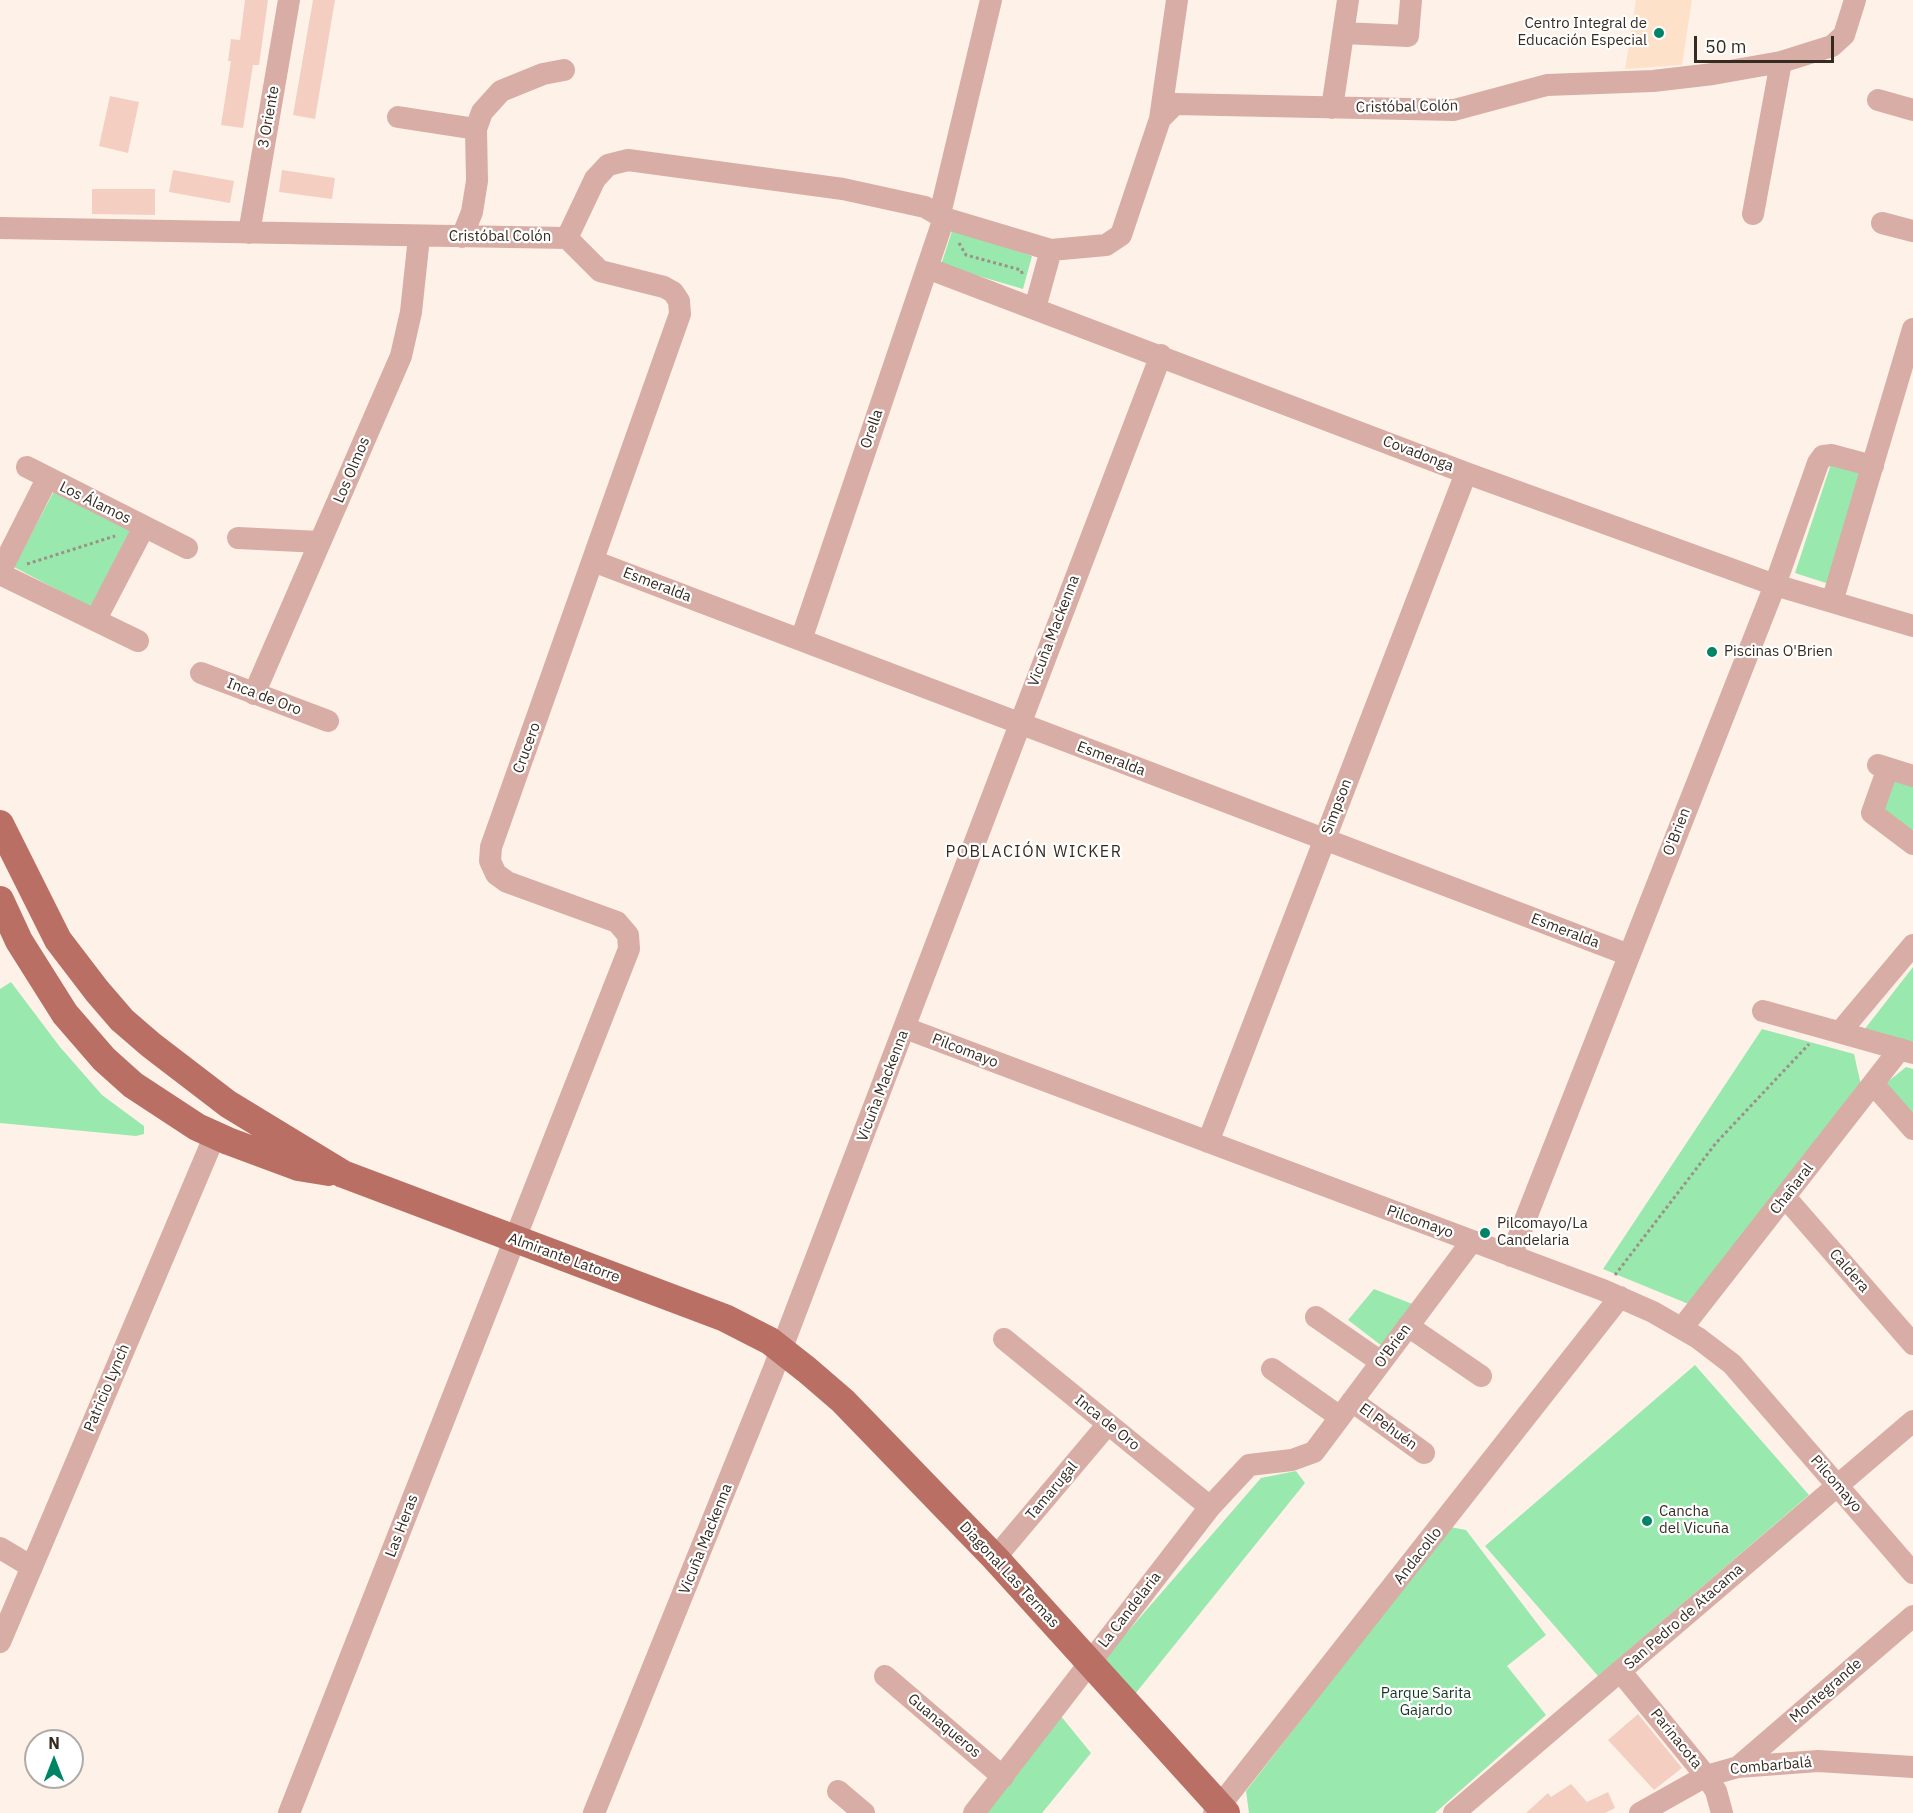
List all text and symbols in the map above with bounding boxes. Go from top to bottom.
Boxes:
place label: Centro Integral de Educación Especial [1518,15,1647,50]
scale bar [1697,24,1836,62]
marker: Centro Integral de Educación Especial [1652,26,1666,40]
text: 50 m [1705,35,1747,58]
street label: 3 Oriente [255,85,283,149]
street label: Cristóbal Colón [1356,97,1458,117]
street label: Cristóbal Colón [449,228,551,246]
street label: Orella [857,407,887,451]
street label: Covadonga [1380,432,1456,476]
street label: Los Olmos [330,434,374,506]
street label: Los Álamos [56,478,134,528]
street label: Esmeralda [620,564,694,606]
street label: Vicuña Mackenna [1025,573,1083,689]
place label: Piscinas O'Brien [1724,643,1833,661]
marker: Piscinas O'Brien [1705,645,1719,659]
street label: Inca de Oro [224,675,304,719]
street label: Crucero [510,720,544,776]
street label: Esmeralda [1074,738,1148,780]
street label: Simpson [1318,776,1356,838]
street label: O'Brien [1660,805,1694,859]
district label: POBLACIÓN WICKER [946,842,1122,862]
street label: Esmeralda [1528,910,1602,952]
street label: Vicuña Mackenna [854,1028,912,1144]
street label: Pilcomayo [929,1030,1001,1072]
street label: Chañaral [1766,1160,1818,1218]
street label: Pilcomayo [1384,1202,1456,1242]
place label: Pilcomayo/La Candelaria [1497,1215,1588,1250]
marker: Pilcomayo/La Candelaria [1478,1226,1492,1240]
street label: Almirante Latorre [506,1229,622,1287]
street label: Caldera [1825,1246,1873,1296]
street label: O'Brien [1371,1321,1415,1371]
street label: Patricio Lynch [80,1341,134,1435]
street label: Inca de Oro [1071,1391,1143,1455]
street label: El Pehuén [1356,1400,1420,1454]
street label: Pilcomayo [1806,1452,1866,1516]
street label: Tamarugal [1022,1458,1082,1524]
street label: Vicuña Mackenna [676,1481,736,1597]
street label: Las Heras [382,1492,422,1560]
place label: Cancha del Vicuña [1659,1503,1729,1538]
marker: Cancha del Vicuña [1640,1514,1654,1528]
street label: Diagonal Las Termas [955,1518,1063,1632]
street label: Andacollo [1390,1524,1446,1588]
street label: San Pedro de Atacama [1621,1560,1747,1674]
street label: La Candelaria [1095,1569,1165,1651]
street label: Montegrande [1786,1655,1866,1727]
park label: Parque Sarita Gajardo [1381,1685,1471,1720]
street label: Guanaqueros [904,1690,984,1762]
street label: Parinacota [1646,1705,1706,1773]
north arrow [24,1729,84,1789]
text: N [48,1733,60,1753]
street label: Combarbalá [1729,1753,1813,1779]

